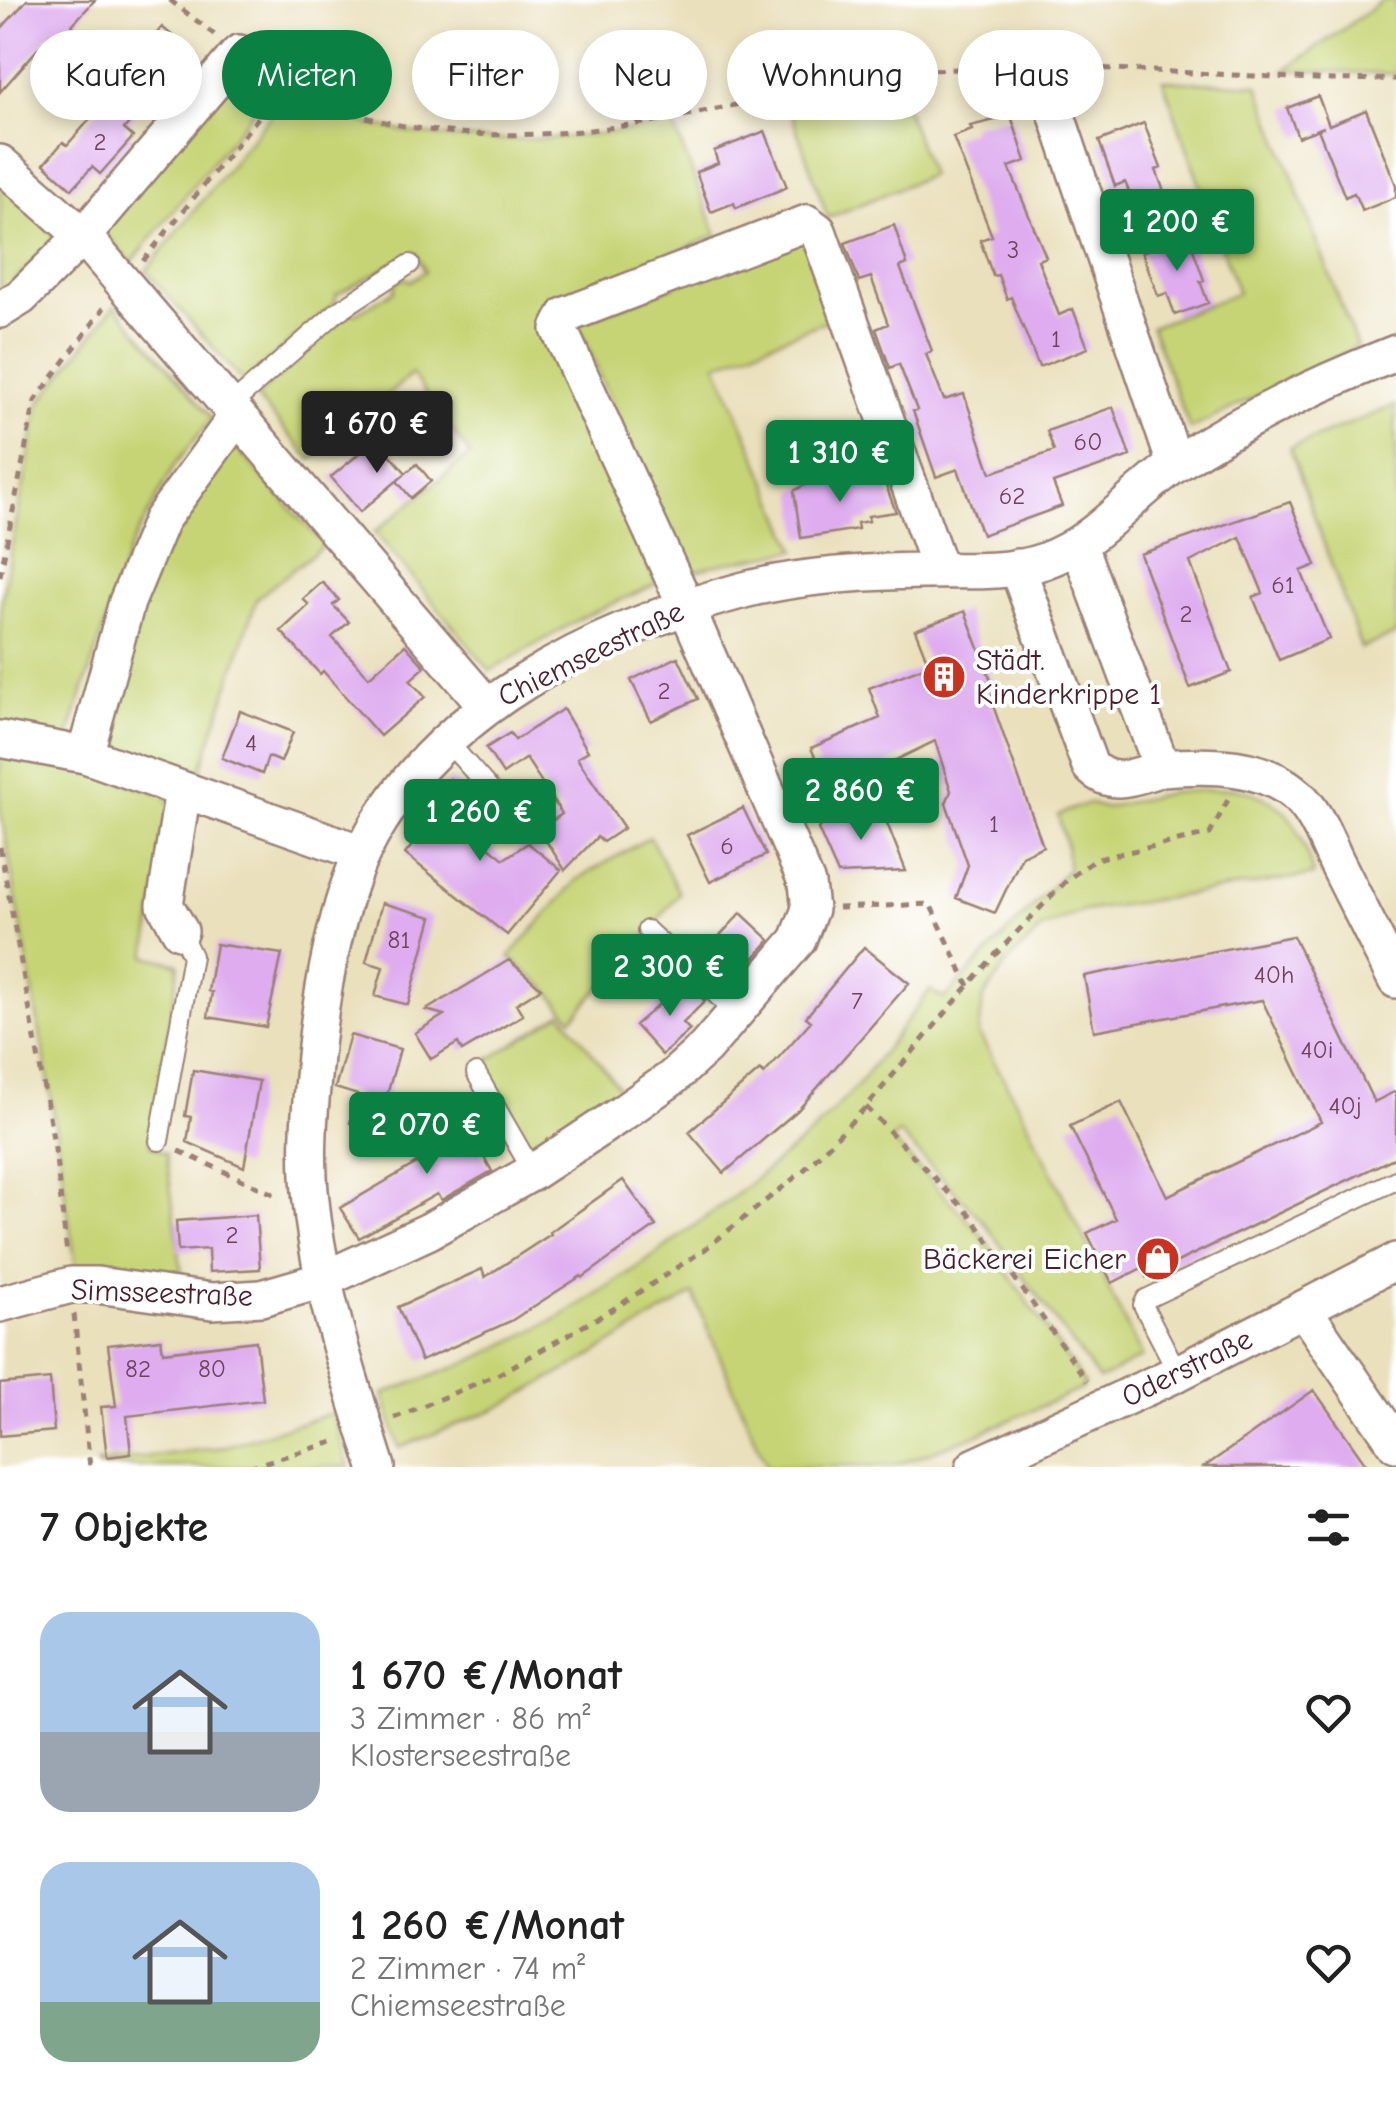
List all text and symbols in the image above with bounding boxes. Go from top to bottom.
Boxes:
chip: Kaufen [30,30,202,120]
chip: Mieten [222,30,392,120]
chip: Filter [412,30,559,120]
chip: Neu [579,30,707,120]
chip: Wohnung [727,30,938,120]
chip: Haus [958,30,1104,120]
house number: 2 [93,127,107,156]
pin: 1 200 € [1085,189,1269,274]
text: 1 200 € [1122,203,1232,240]
house number: 3 [1007,235,1019,264]
house number: 1 [1051,324,1061,353]
pin: 1 670 € [285,391,469,476]
text: 1 670 € [324,405,430,442]
pin: 1 310 € [748,420,932,505]
house number: 60 [1074,427,1102,456]
text: 1 310 € [788,434,892,471]
house number: 62 [999,481,1025,510]
house number: 61 [1271,570,1295,599]
street label: Chiemseestraße [492,594,690,714]
house number: 2 [1179,599,1193,628]
place label: Städt. Kinderkrippe 1 [976,643,1161,712]
building icon: Städt. Kinderkrippe 1 [921,654,967,700]
house number: 2 [657,676,671,705]
house number: 4 [245,728,257,757]
pin: 2 860 € [769,758,953,843]
text: 2 860 € [805,772,917,809]
pin: 1 260 € [388,779,572,864]
text: 1 260 € [426,793,534,830]
house number: 1 [989,809,999,838]
house number: 6 [720,831,734,860]
house number: 81 [388,925,410,954]
pin: 2 300 € [578,934,762,1019]
text: 2 300 € [613,948,727,985]
house number: 40h [1254,960,1294,989]
house number: 7 [851,986,863,1015]
house number: 40i [1300,1035,1334,1064]
house number: 40j [1328,1091,1362,1120]
pin: 2 070 € [335,1092,519,1177]
text: 2 070 € [371,1106,483,1143]
house number: 2 [225,1220,239,1249]
shop icon: Bäckerei Eicher [1135,1236,1181,1282]
place label: Bäckerei Eicher [923,1242,1126,1277]
street label: Simsseestraße [71,1272,253,1314]
street label: Oderstraße [1116,1321,1258,1415]
house number: 82 [125,1354,151,1383]
house number: 80 [198,1354,226,1383]
icon: filters [1301,1500,1356,1555]
text: 7 Objekte [40,1503,208,1552]
text: 1 670 €/Monat [350,1651,622,1700]
icon: home [120,1652,240,1772]
icon: heart [1301,1685,1356,1740]
text: 3 Zimmer · 86 m² [350,1700,590,1737]
text: Klosterseestraße [350,1737,571,1774]
text: 1 260 €/Monat [350,1901,624,1950]
icon: home [120,1902,240,2022]
icon: heart [1301,1935,1356,1990]
text: 2 Zimmer · 74 m² [350,1950,585,1987]
text: Chiemseestraße [350,1987,566,2024]

